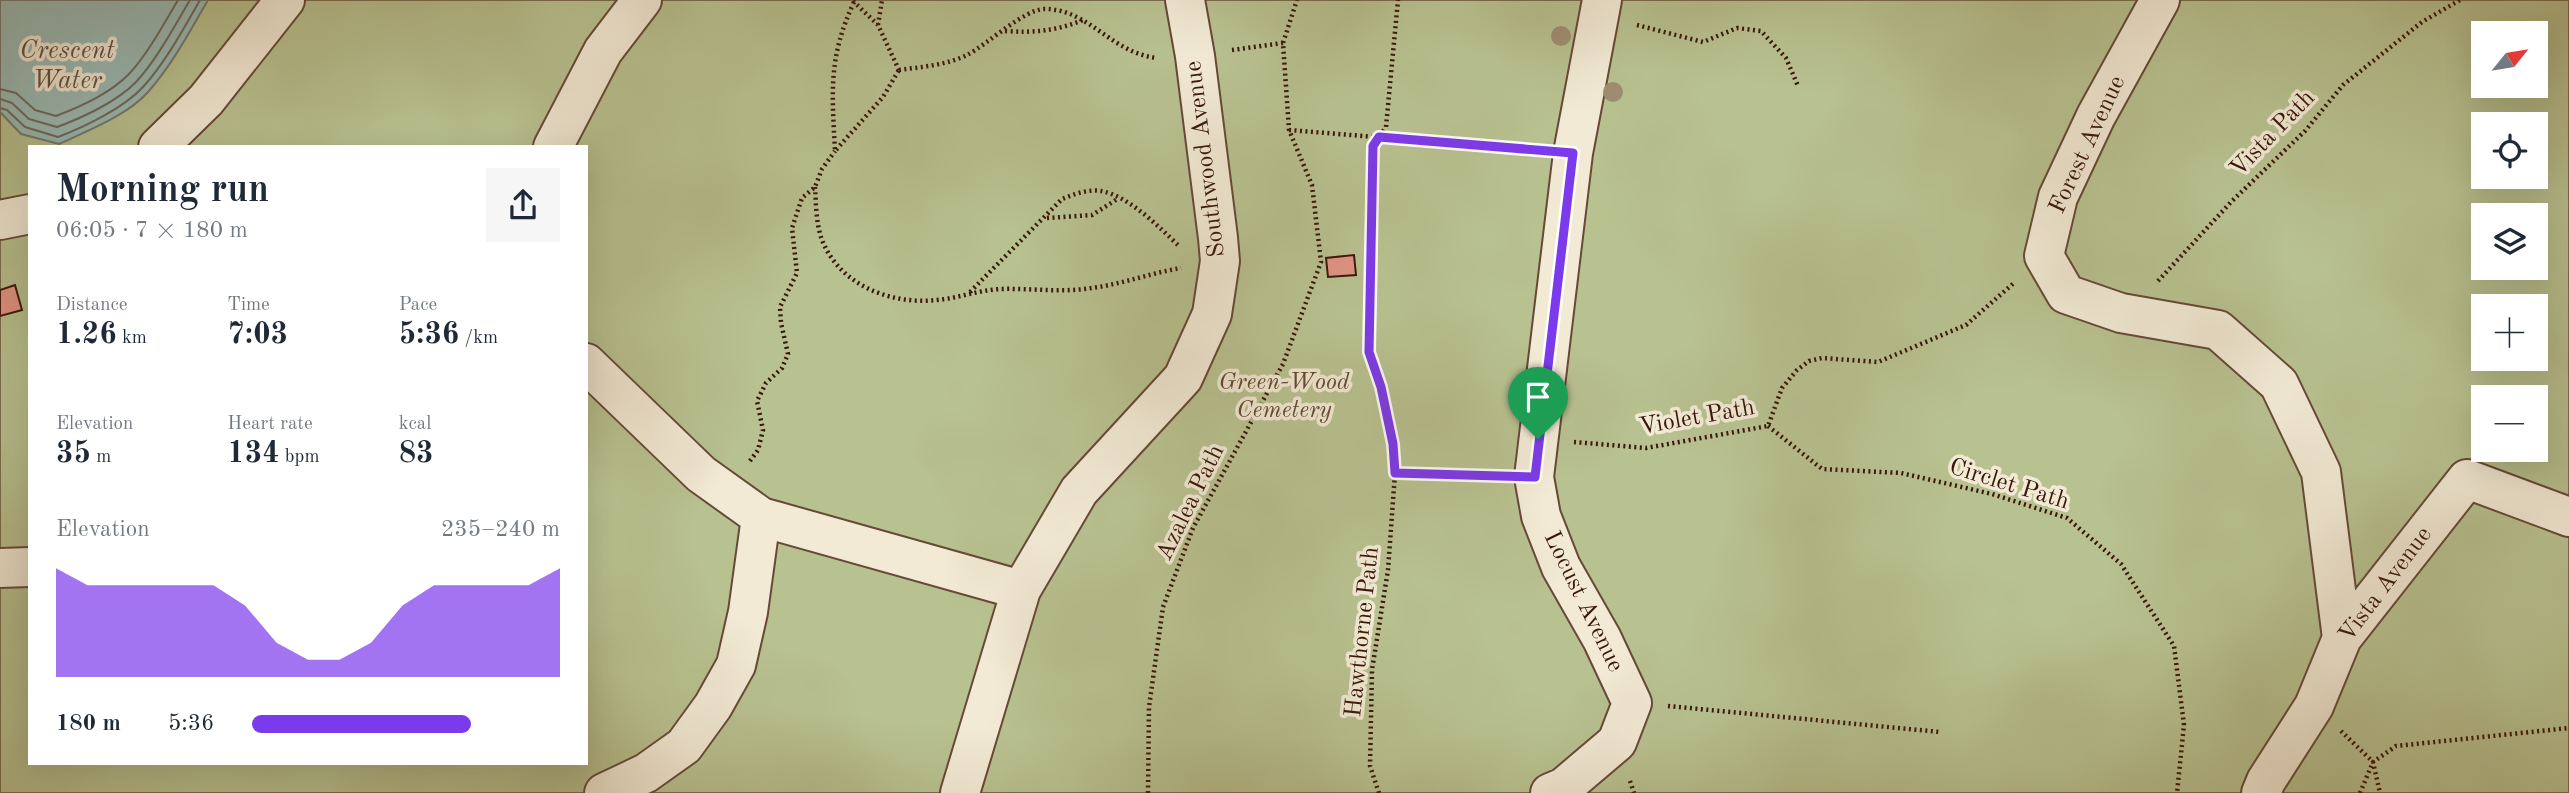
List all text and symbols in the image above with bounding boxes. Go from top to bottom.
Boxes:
north arrow [2471,21,2548,98]
map controls [2471,21,2548,462]
water label: Crescent Water [19,38,115,94]
street label: Southwood Avenue [1182,59,1230,259]
street label: Forest Avenue [2046,72,2130,218]
street label: Vista Path [2226,86,2320,182]
button: locate [2471,112,2548,189]
button: share [486,168,560,242]
text: Morning run [56,172,269,210]
button: layers [2471,203,2548,280]
text: 06:05 · 7 × 180 m [56,219,248,242]
button: + [2471,294,2548,371]
text: Distance [56,296,128,315]
text: Time [227,296,270,315]
text: Pace [399,296,437,315]
text: 1.26 [56,320,117,350]
text: 7:03 [227,320,288,350]
text: 5:36 [399,320,459,350]
text: km [117,329,147,348]
text: /km [459,329,498,348]
pin [1508,367,1568,439]
park label: Green-Wood Cemetery [1218,371,1350,423]
icon: arrive [1519,378,1557,416]
button: − [2471,385,2548,462]
street label: Violet Path [1637,396,1757,440]
text: Elevation [56,415,133,434]
text: Heart rate [227,415,313,434]
text: kcal [399,415,431,434]
text: 35 [56,439,91,469]
text: 134 [227,439,280,469]
text: 83 [399,439,433,469]
street label: Azalea Path [1153,441,1229,565]
text: m [91,448,111,467]
text: bpm [280,448,320,467]
street label: Circlet Path [1946,455,2072,515]
text: Elevation [56,518,150,541]
text: 235–240 m [441,518,560,541]
street label: Vista Avenue [2335,523,2437,647]
street label: Locust Avenue [1539,528,1627,676]
street label: Hawthorne Path [1342,546,1384,718]
text: 180 m [56,712,121,735]
text: 5:36 [168,712,214,735]

